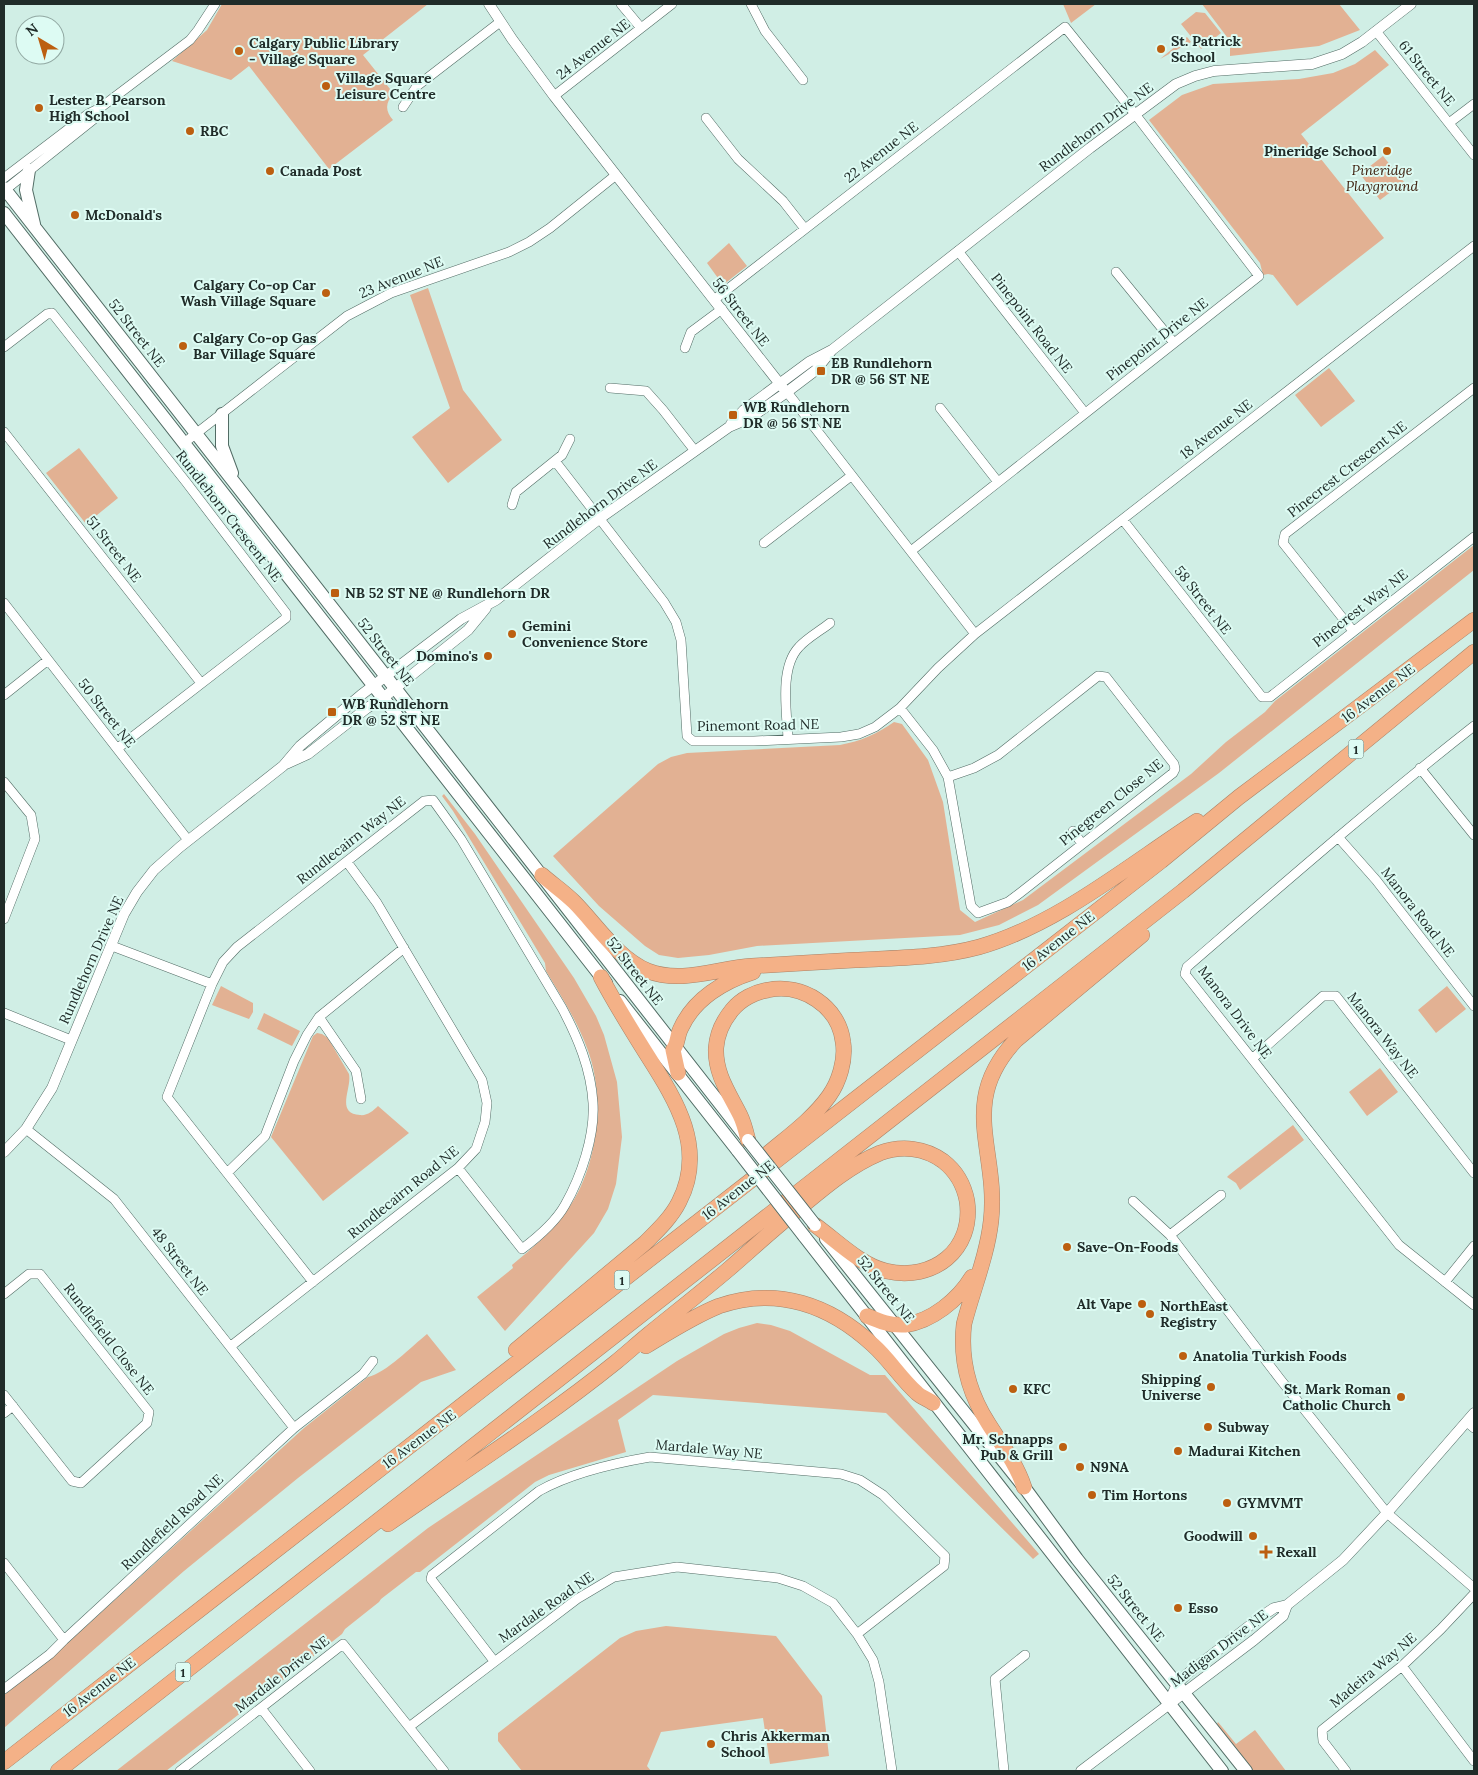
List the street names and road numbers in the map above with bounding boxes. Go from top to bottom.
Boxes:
street label: 24 Avenue NE [552,14,634,84]
street label: 61 Street NE [1395,36,1459,110]
street label: Rundlehorn Drive NE [1035,78,1157,176]
street label: 22 Avenue NE [840,117,922,187]
street label: 23 Avenue NE [356,252,446,302]
street label: Pinepoint Road NE [987,269,1077,377]
street label: 56 Street NE [709,274,774,350]
street label: Pinepoint Drive NE [1102,293,1212,384]
street label: 52 Street NE [105,295,169,371]
street label: 18 Avenue NE [1176,395,1256,463]
street label: Pinecrest Crescent NE [1284,417,1411,521]
street label: Rundlehorn Crescent NE [172,447,286,586]
street label: Rundlehorn Drive NE [539,455,661,553]
street label: 51 Street NE [83,512,146,586]
street label: 58 Street NE [1171,562,1235,638]
street label: Pinecrest Way NE [1309,565,1411,651]
street label: 52 Street NE [354,614,418,690]
street label: 16 Avenue NE [1338,659,1419,727]
street label: 50 Street NE [74,675,140,751]
street label: Pinemont Road NE [697,715,820,735]
road number: 1 [1348,740,1364,759]
street label: Pinegreen Close NE [1055,754,1167,849]
street label: Rundlecairn Way NE [293,792,409,888]
street label: Manora Road NE [1377,863,1459,961]
street label: Rundlehorn Drive NE [55,893,127,1027]
street label: 16 Avenue NE [1018,907,1098,975]
street label: 52 Street NE [603,933,667,1009]
street label: Manora Drive NE [1194,962,1276,1062]
street label: Manora Way NE [1344,988,1422,1082]
street label: Rundlecairn Road NE [344,1141,462,1242]
street label: 16 Avenue NE [698,1156,778,1224]
street label: 48 Street NE [148,1223,212,1299]
street label: 52 Street NE [853,1252,919,1327]
road number: 1 [614,1270,630,1290]
street label: Rundlefield Close NE [60,1280,158,1399]
street label: 16 Avenue NE [379,1405,460,1473]
street label: Mardale Way NE [655,1435,764,1463]
street label: Rundlefield Road NE [117,1470,227,1574]
street label: Mardale Road NE [495,1567,597,1647]
street label: 52 Street NE [1103,1571,1169,1646]
street label: Madigan Drive NE [1167,1605,1272,1691]
street label: Madeira Way NE [1326,1628,1420,1712]
street label: Mardale Drive NE [231,1631,333,1716]
street label: 16 Avenue NE [59,1653,139,1721]
road number: 1 [176,1662,190,1681]

